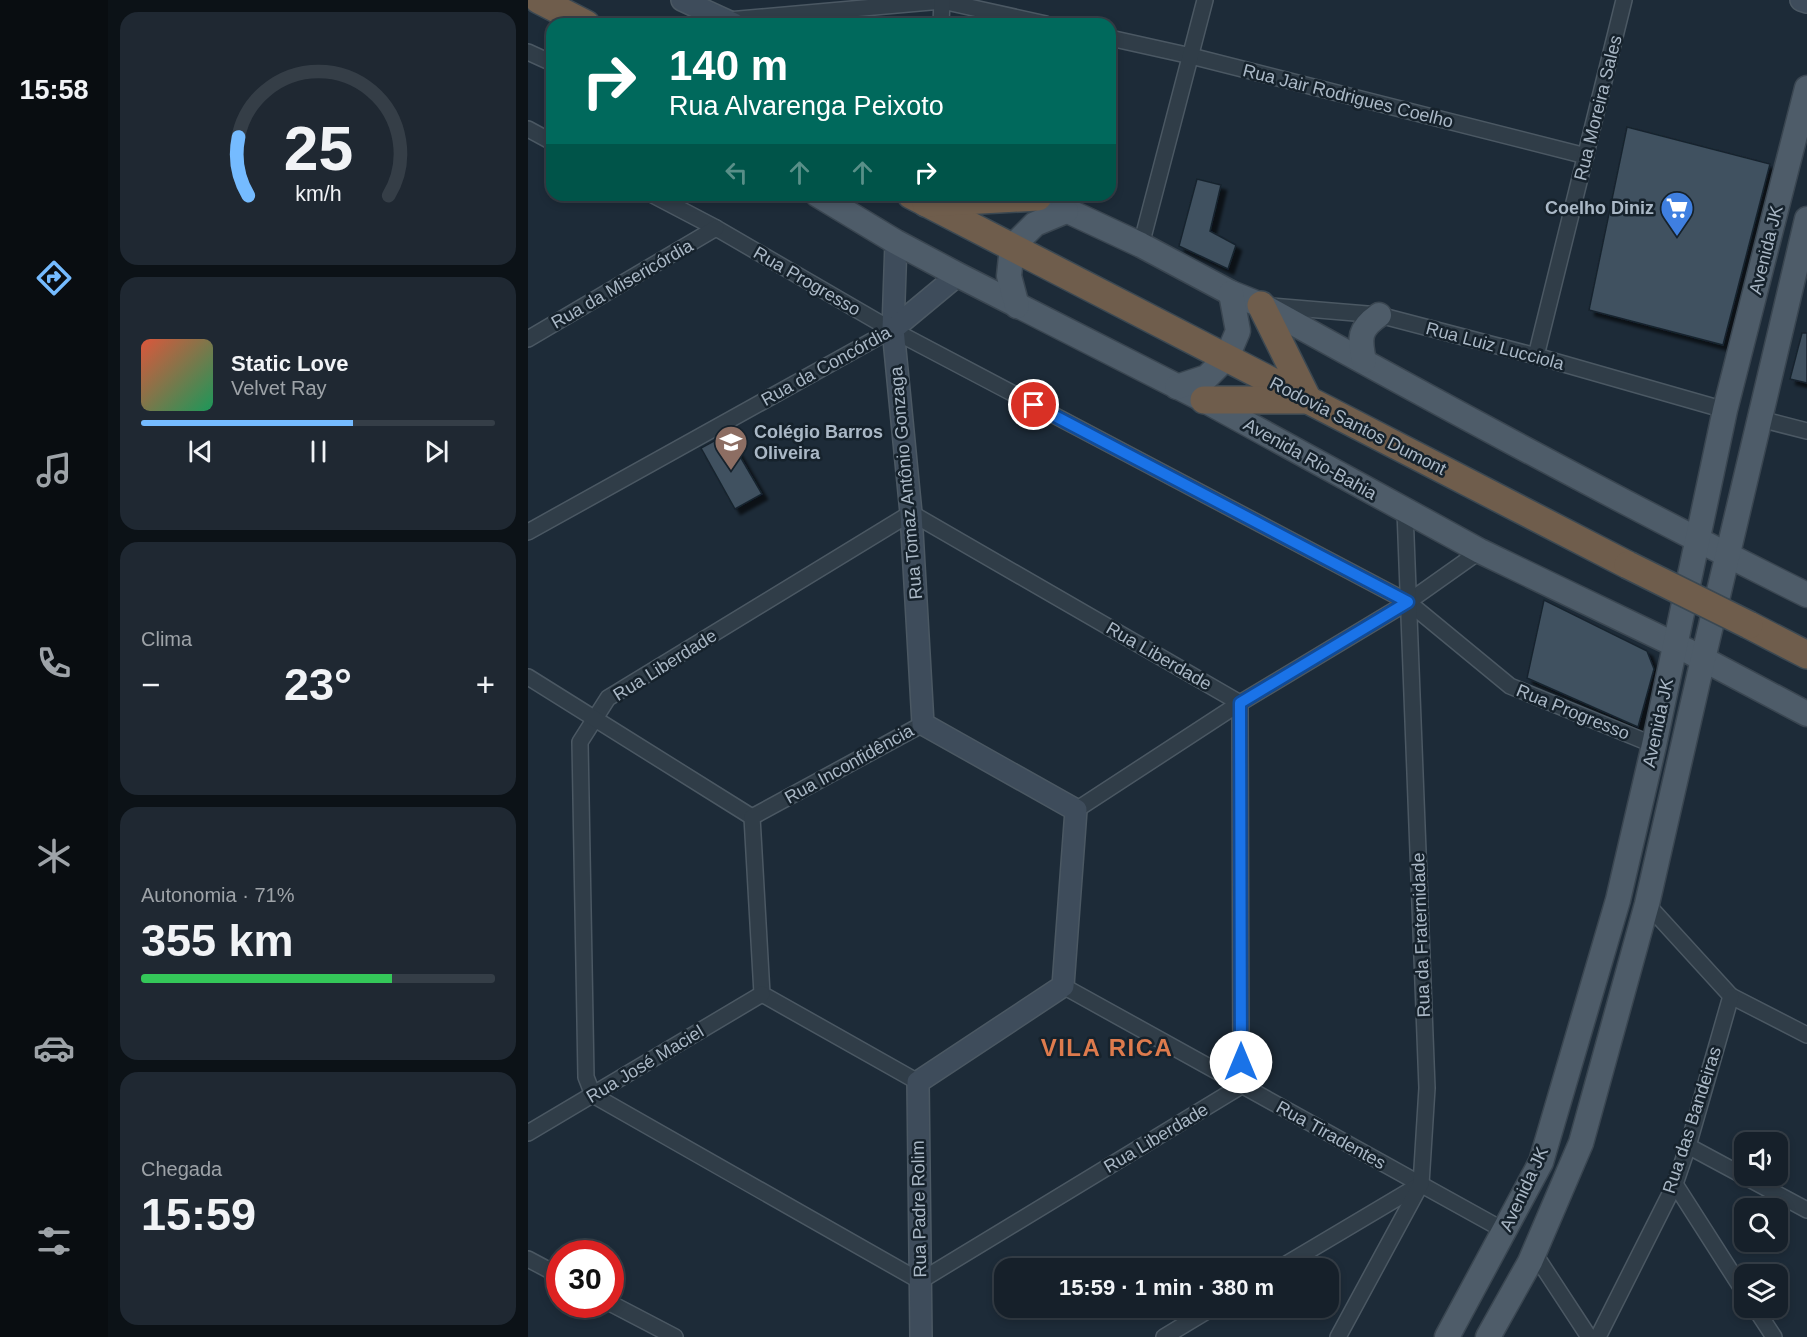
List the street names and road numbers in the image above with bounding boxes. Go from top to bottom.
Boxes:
street label: Rua Moreira Sales [1570,33,1626,183]
street label: Rua Jair Rodrigues Coelho [1241,60,1455,132]
street label: Avenida JK [1745,204,1787,296]
street label: Rua da Misericórdia [548,235,697,333]
street label: Rua Progresso [750,242,864,320]
street label: Rua Luiz Lucciola [1424,318,1567,374]
street label: Rua da Concórdia [758,322,895,410]
street label: Rua Tomaz Antônio Gonzaga [886,365,926,600]
street label: Rodovia Santos Dumont [1267,373,1449,479]
street label: Avenida Rio-Bahia [1240,414,1381,504]
street label: Rua Liberdade [1103,618,1215,694]
street label: Rua Liberdade [610,625,720,705]
street label: Avenida JK [1639,677,1677,769]
street label: Rua Progresso [1514,680,1632,744]
street label: Rua Inconfidência [781,720,918,808]
street label: Rua da Fraternidade [1408,852,1434,1018]
street label: Rua José Maciel [583,1021,707,1107]
street label: Rua das Bandeiras [1659,1044,1725,1196]
street label: Rua Tiradentes [1273,1097,1389,1173]
street label: Rua Liberdade [1100,1099,1212,1177]
street label: Rua Padre Rolim [908,1140,930,1278]
street label: Avenida JK [1496,1144,1552,1234]

